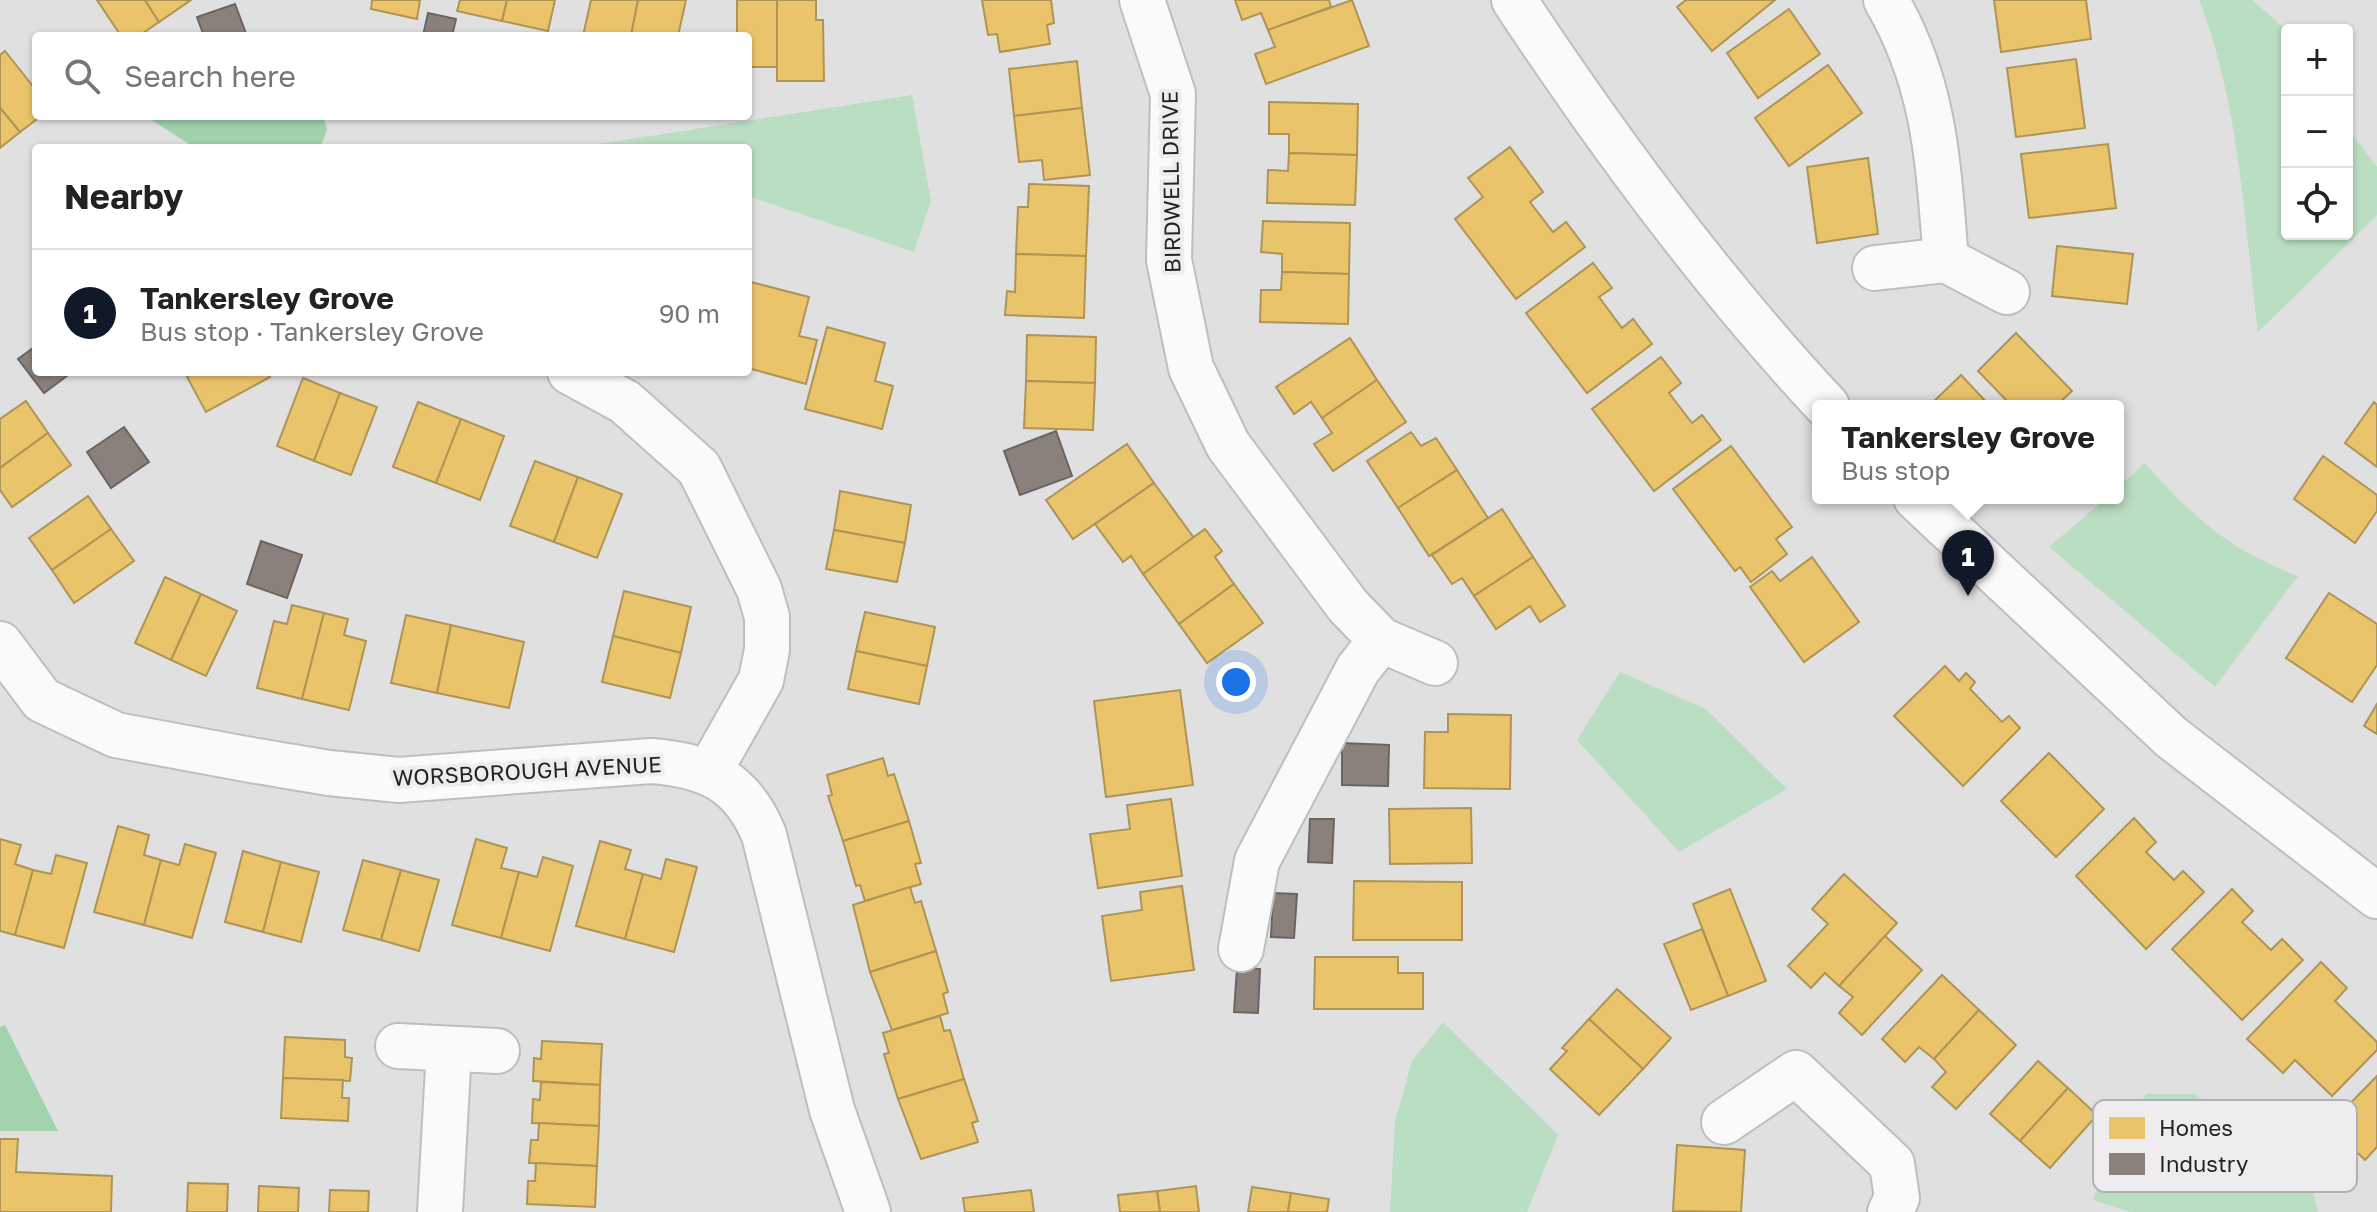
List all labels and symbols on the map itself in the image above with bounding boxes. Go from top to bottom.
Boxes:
street label: BIRDWELL DRIVE [1155,91,1186,273]
pin: 1 [1942,530,1994,596]
your location [1216,662,1256,702]
street label: WORSBOROUGH AVENUE [392,750,662,791]
legend [2093,1100,2357,1192]
text: Homes [2159,1114,2233,1141]
text: Industry [2159,1150,2248,1177]

